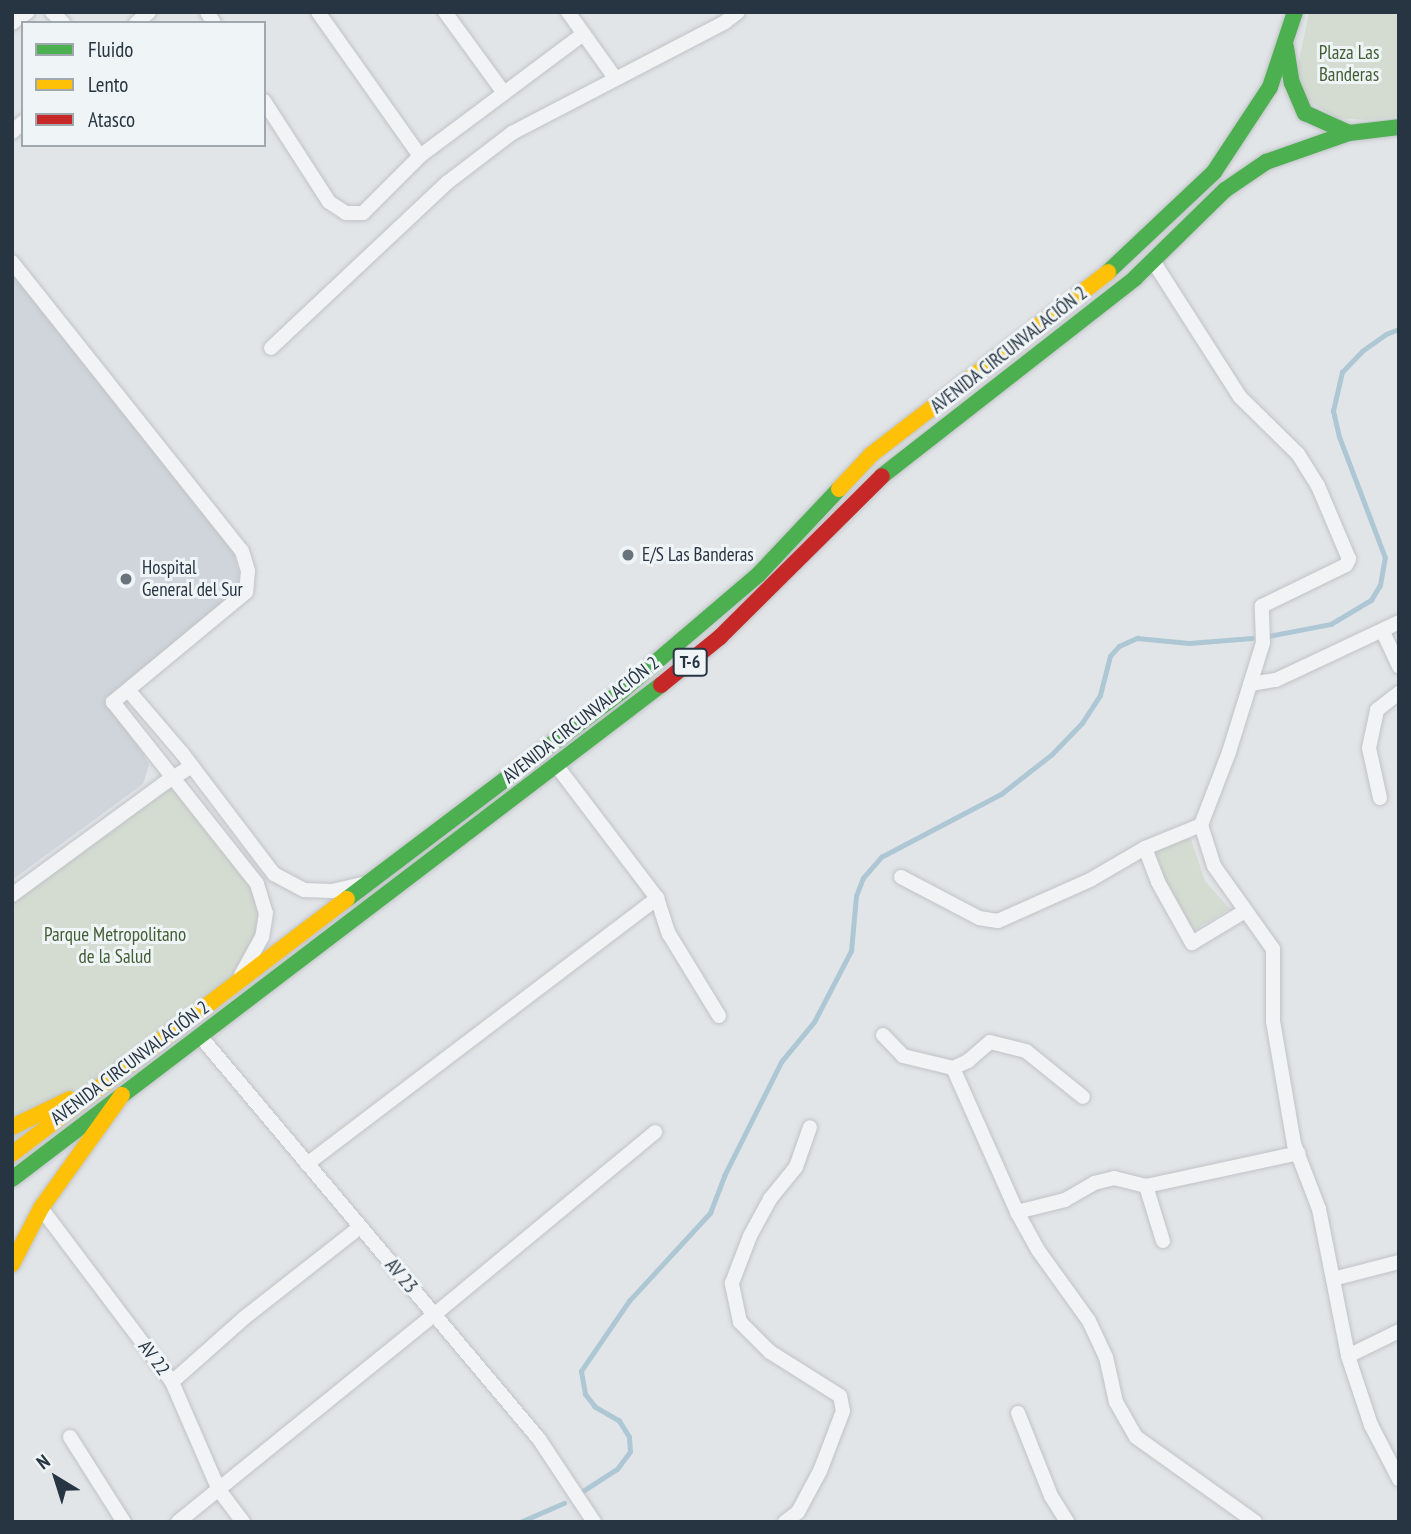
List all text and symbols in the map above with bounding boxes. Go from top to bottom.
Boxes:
legend [21,21,266,147]
text: Fluido [88,36,133,63]
park label: Plaza Las Banderas [1319,42,1379,86]
text: Lento [88,71,128,98]
text: Atasco [88,106,135,133]
street label: AVENIDA CIRCUNVALACIÓN 2 [926,282,1092,418]
place label: E/S Las Banderas [642,544,754,566]
marker: E/S Las Banderas [620,547,636,563]
place label: Hospital General del Sur [142,557,243,601]
marker: Hospital General del Sur [116,569,136,589]
road number: T-6 [672,648,708,676]
street label: AVENIDA CIRCUNVALACIÓN 2 [498,652,664,788]
park label: Parque Metropolitano de la Salud [44,924,186,968]
street label: AVENIDA CIRCUNVALACIÓN 2 [46,996,214,1130]
street label: AV 23 [380,1254,422,1298]
street label: AV 22 [133,1336,175,1380]
north arrow [21,1443,91,1513]
text: N [32,1449,54,1474]

